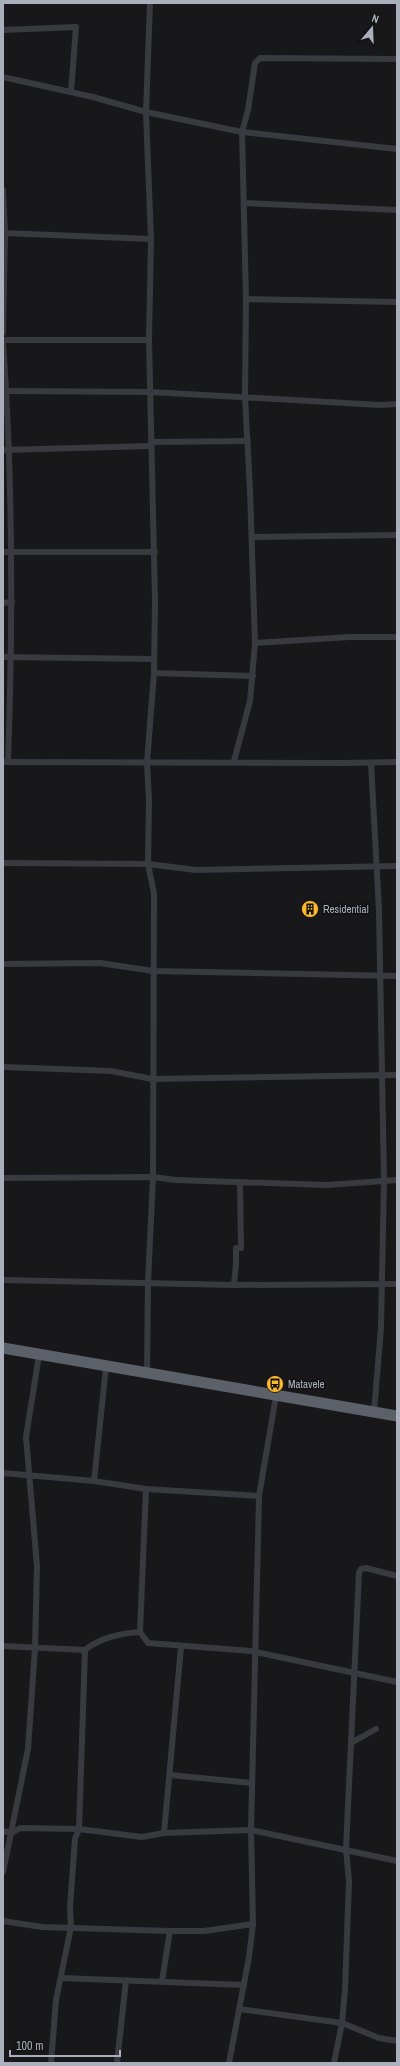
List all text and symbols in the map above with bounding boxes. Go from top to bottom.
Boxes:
north arrow [352,8,392,48]
text: N [370,11,381,26]
building icon: Residential [300,899,320,919]
place label: Residential [323,902,369,916]
bus stop icon: Matavele [265,1374,285,1394]
place label: Matavele [288,1377,325,1391]
scale bar [10,2032,120,2058]
text: 100 m [16,2038,43,2054]

